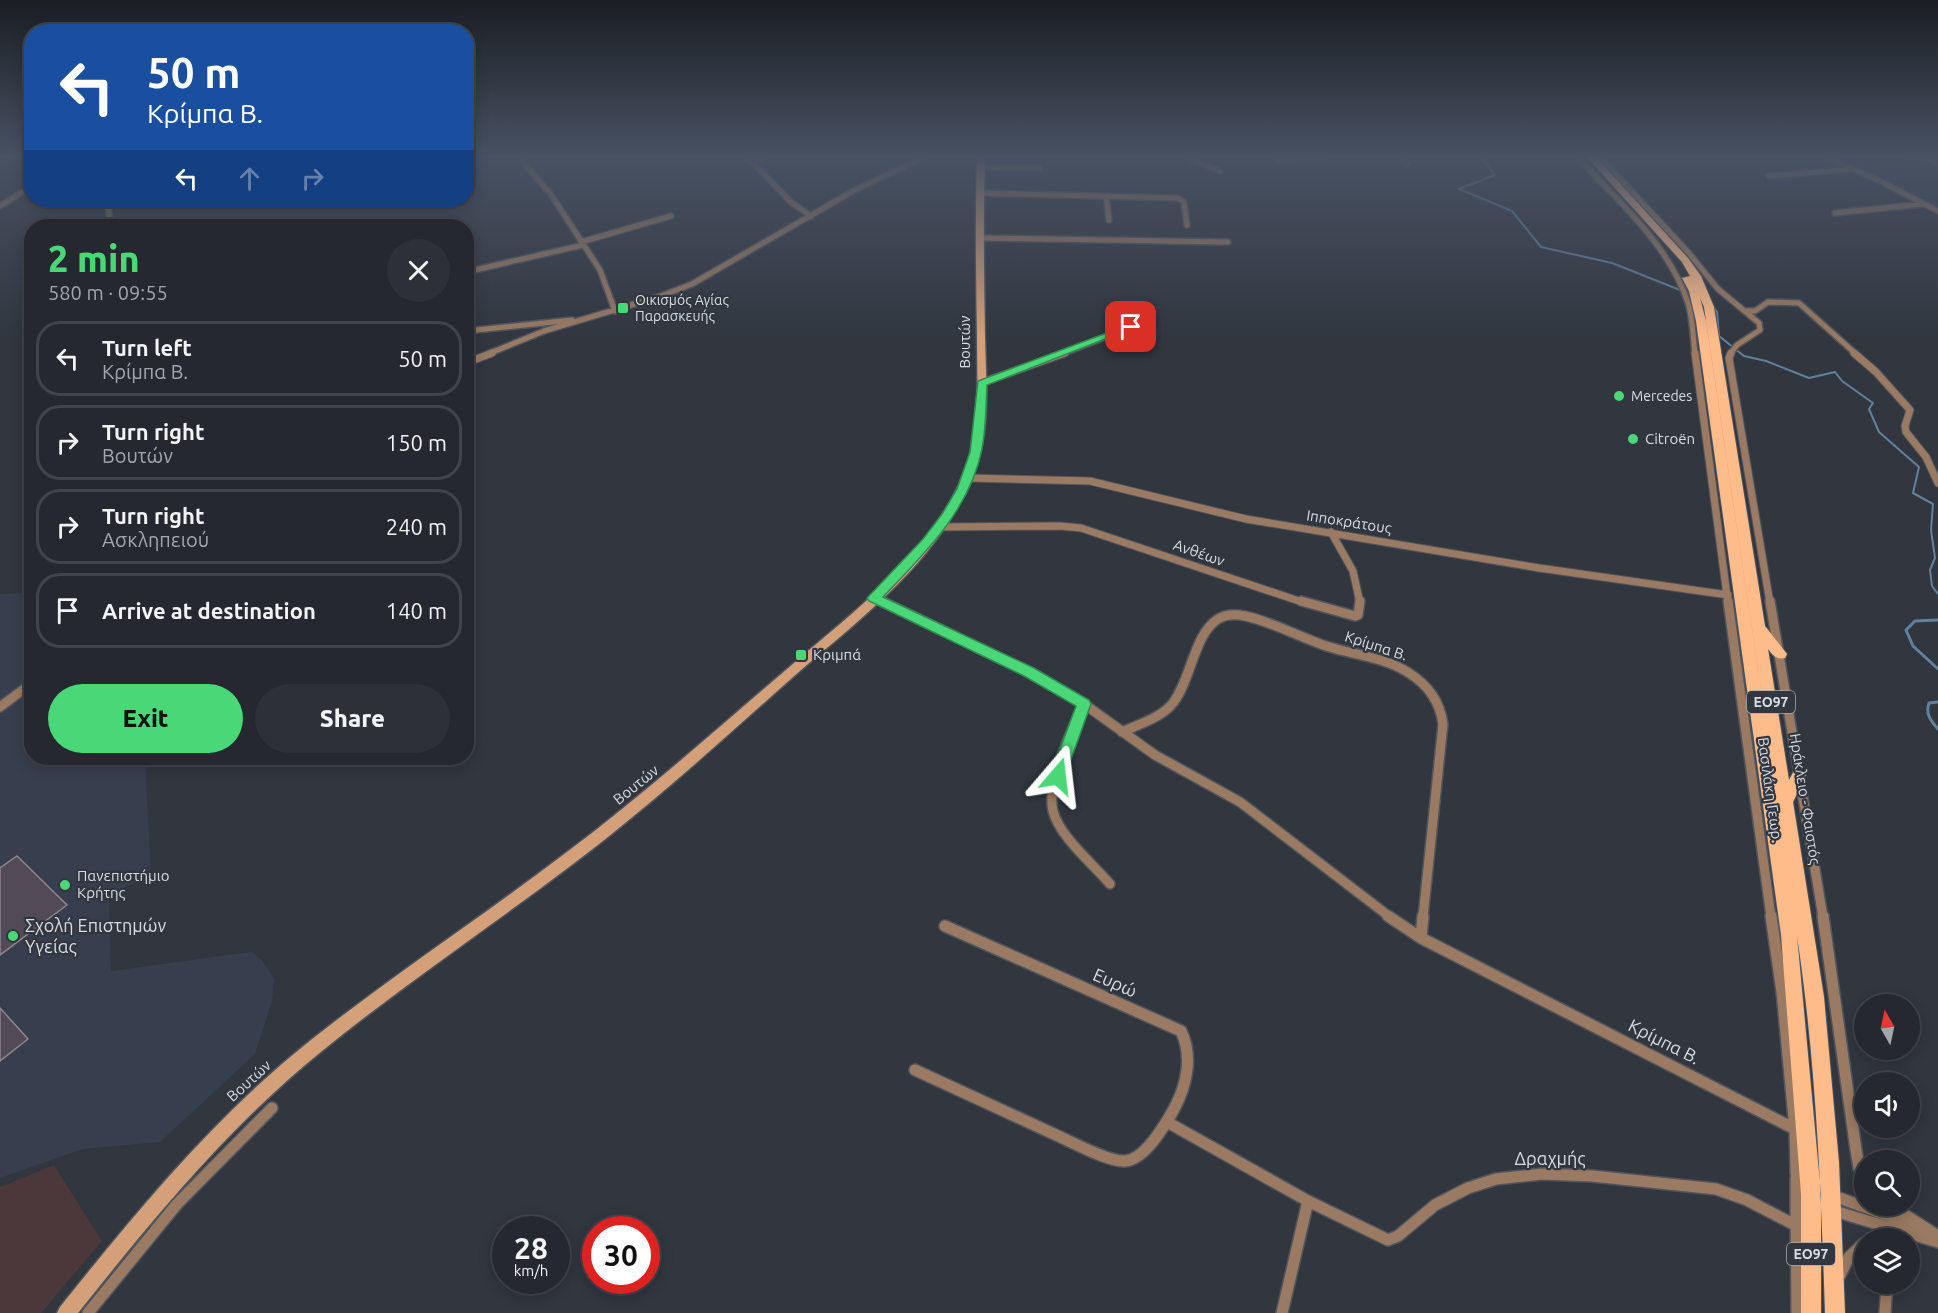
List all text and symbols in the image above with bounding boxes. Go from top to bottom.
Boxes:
icon: left [48,48,126,126]
text: 50 m [147,49,241,96]
text: Κρίμπα Β. [147,98,263,128]
icon: left [170,162,203,195]
icon: ahead [233,162,266,195]
icon: right [296,162,329,195]
text: 2 min [48,238,140,279]
button: close [387,239,450,302]
text: 580 m · 09:55 [48,281,168,304]
place label: Οικισμός Αγίας Παρασκευής [635,292,729,324]
marker: Οικισμός Αγίας Παρασκευής [616,301,630,315]
pin [1105,301,1156,352]
icon: arrive [1114,310,1147,343]
street label: Βουτών [956,315,973,369]
text: Turn left [102,335,192,360]
icon: left [51,342,84,375]
text: 50 m [398,346,447,371]
text: Κρίμπα Β. [102,360,188,383]
place label: Mercedes [1631,388,1692,404]
marker: Mercedes [1612,389,1626,403]
text: Turn right [102,419,204,444]
icon: right [51,426,84,459]
text: 150 m [386,430,447,455]
place label: Citroën [1645,430,1695,447]
marker: Citroën [1626,432,1640,446]
text: Βουτών [102,444,173,467]
text: Turn right [102,503,204,528]
street label: Ιπποκράτους [1305,506,1393,537]
icon: right [51,510,84,543]
text: 240 m [386,514,447,539]
text: Ασκληπειού [102,528,209,551]
street label: Ανθέων [1171,536,1227,569]
icon: arrive [51,594,84,627]
text: Arrive at destination [102,598,316,623]
text: 140 m [386,598,447,623]
street label: Κρίμπα Β. [1343,627,1409,664]
place label: Κριμπά [813,646,861,663]
marker: Κριμπά [794,648,808,662]
button: Exit [48,684,243,753]
button: Share [255,684,450,753]
road number: ΕΟ97 [1747,691,1795,713]
street label: Ηράκλειο - Φαιστός [1787,732,1824,866]
street label: Βασιλάκη Γεωρ. [1755,736,1786,844]
position arrow [1026,744,1090,808]
street label: Βουτών [610,761,662,808]
place label: Πανεπιστήμιο Κρήτης [77,867,169,901]
marker: Πανεπιστήμιο Κρήτης [58,878,72,892]
place label: Σχολή Επιστημών Υγείας [25,915,167,957]
marker: Σχολή Επιστημών Υγείας [6,929,20,943]
street label: Ευρώ [1090,964,1140,1001]
north arrow [1854,994,1920,1060]
map controls [1854,994,1920,1294]
street label: Κρίμπα Β. [1625,1015,1704,1068]
street label: Βουτών [223,1057,274,1105]
button: sound [1854,1072,1920,1138]
street label: Δραχμής [1515,1148,1585,1169]
button: search [1854,1150,1920,1216]
speed limit sign: 30 [582,1216,660,1294]
button: layers [1854,1228,1920,1294]
text: 28 [514,1231,548,1265]
road number: ΕΟ97 [1787,1243,1835,1265]
text: km/h [514,1262,548,1279]

